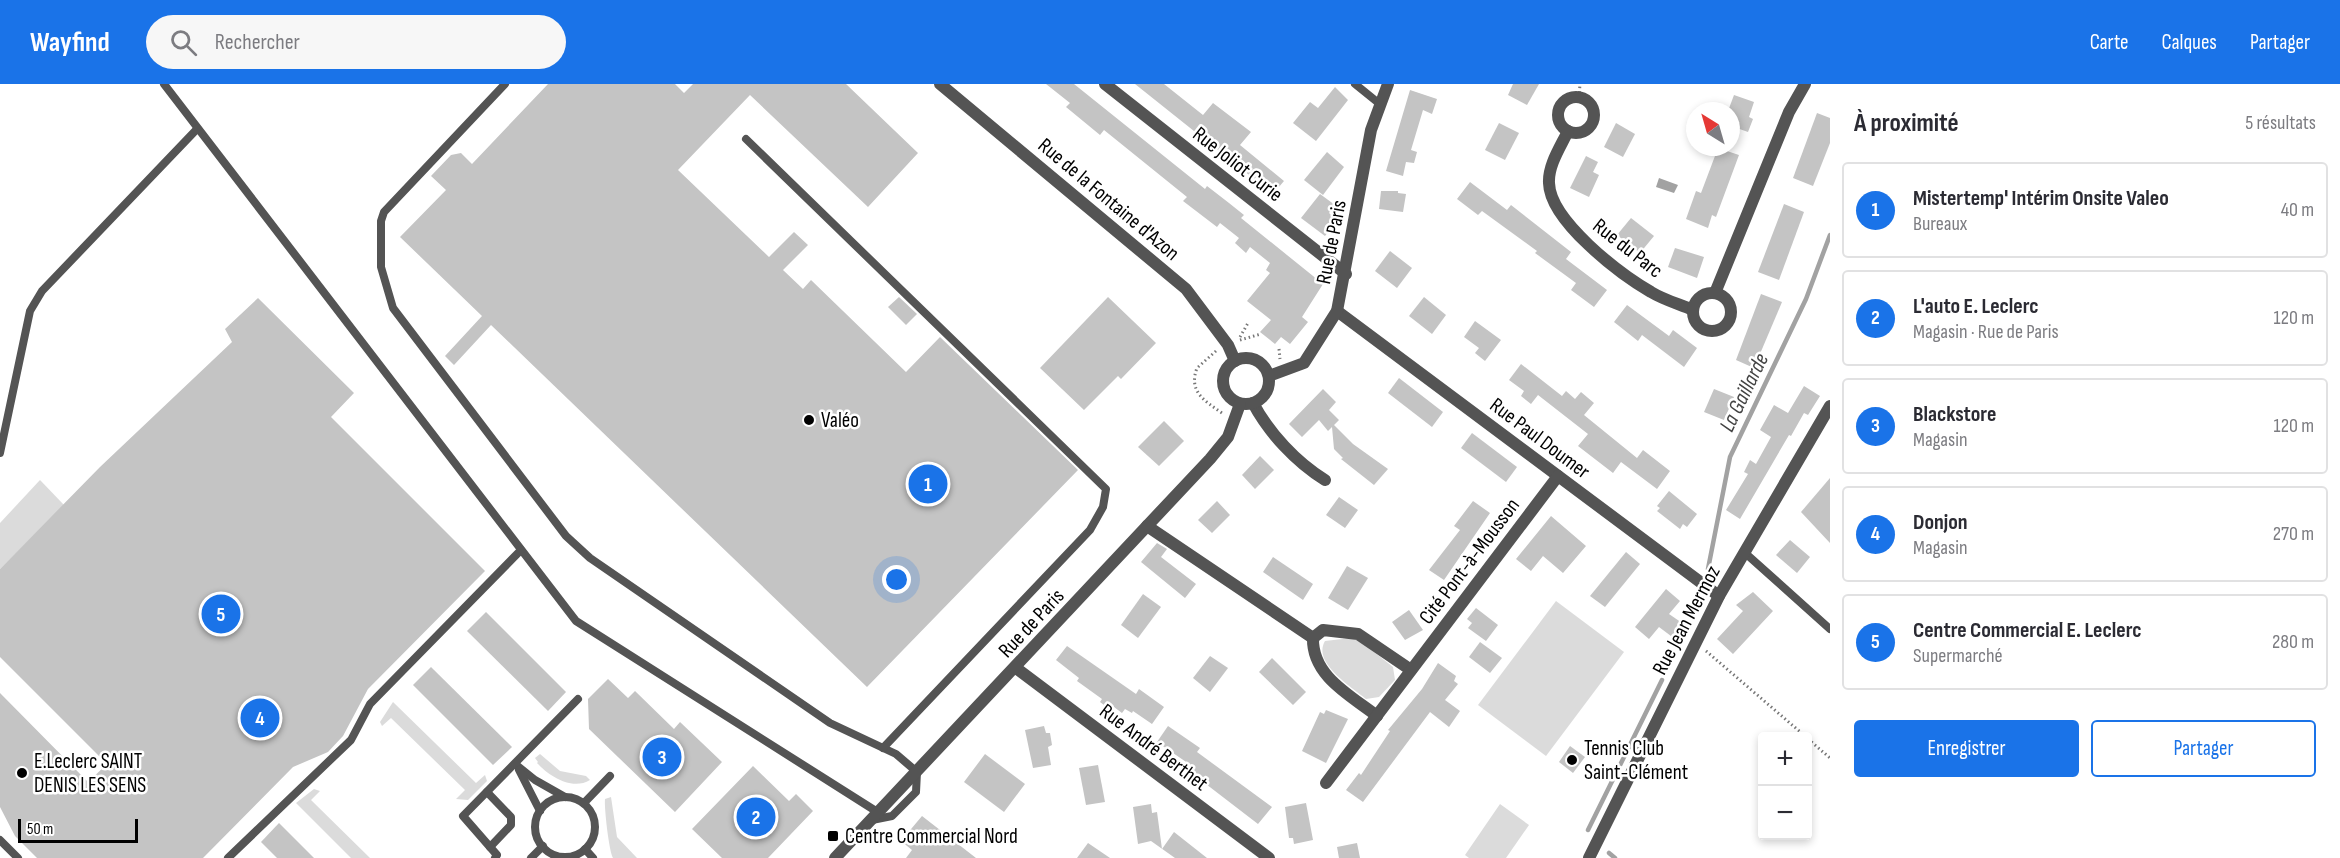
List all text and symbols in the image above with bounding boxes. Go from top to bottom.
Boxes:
search box [146,15,566,69]
text: Wayfind [30,26,110,59]
icon: search [167,26,200,59]
text: Rechercher [215,29,300,56]
text: Carte [2090,30,2129,55]
text: Calques [2162,30,2217,55]
text: Partager [2250,30,2310,55]
north arrow [1686,102,1740,156]
text: À proximité [1854,108,1959,139]
text: 5 résultats [2245,111,2316,135]
street label: Rue Joliot Curie [1188,122,1288,207]
street label: Rue de la Fontaine d'Azon [1033,133,1184,266]
text: Mistertemp' Intérim Onsite Valeo [1913,185,2169,212]
street label: Rue de Paris [1311,198,1352,286]
text: 1 [1872,198,1879,222]
text: 40 m [2281,198,2314,222]
text: Bureaux [1913,212,1967,236]
street label: Rue du Parc [1588,213,1668,283]
text: L'auto E. Leclerc [1913,293,2039,320]
text: 2 [1871,306,1880,330]
text: 120 m [2274,306,2314,330]
text: Magasin · Rue de Paris [1913,320,2059,344]
water label: La Gaillarde [1714,349,1775,436]
street label: Rue Paul Doumer [1485,393,1595,484]
text: Blackstore [1913,401,1996,428]
place label: Valéo [821,408,859,433]
marker: Valéo [802,413,816,427]
text: 3 [1871,414,1880,438]
text: 120 m [2274,414,2314,438]
text: Magasin [1913,428,1967,452]
pin: 1 [908,462,948,506]
street label: Cité Pont-à-Mousson [1414,493,1525,629]
text: Donjon [1913,509,1968,536]
text: 4 [1871,522,1880,546]
text: 270 m [2273,522,2314,546]
text: Magasin [1913,536,1967,560]
street label: Rue Jean Mermoz [1647,561,1726,679]
your location [882,565,911,594]
street label: Rue de Paris [993,584,1069,663]
pin: 5 [202,592,240,636]
text: Centre Commercial E. Leclerc [1913,617,2142,644]
text: 5 [1871,630,1880,654]
text: 280 m [2272,630,2314,654]
text: Supermarché [1913,644,2003,668]
pin: 4 [240,696,280,740]
street label: Rue André Berthet [1095,699,1213,796]
button: Enregistrer [1854,720,2079,777]
button: Partager [2091,720,2316,777]
map controls [1758,732,1812,840]
button: + [1758,732,1812,786]
pin: 3 [642,734,682,780]
place label: Tennis Club Saint-Clément [1584,736,1688,785]
place label: E.Leclerc SAINT DENIS LES SENS [34,749,146,798]
marker: Tennis Club Saint-Clément [1565,753,1579,767]
marker: E.Leclerc SAINT DENIS LES SENS [15,766,29,780]
button: − [1758,786,1812,840]
pin: 2 [736,794,776,840]
scale bar [18,816,138,844]
text: 50 m [27,820,53,839]
place label: Centre Commercial Nord [845,824,1018,849]
marker: Centre Commercial Nord [826,829,840,843]

